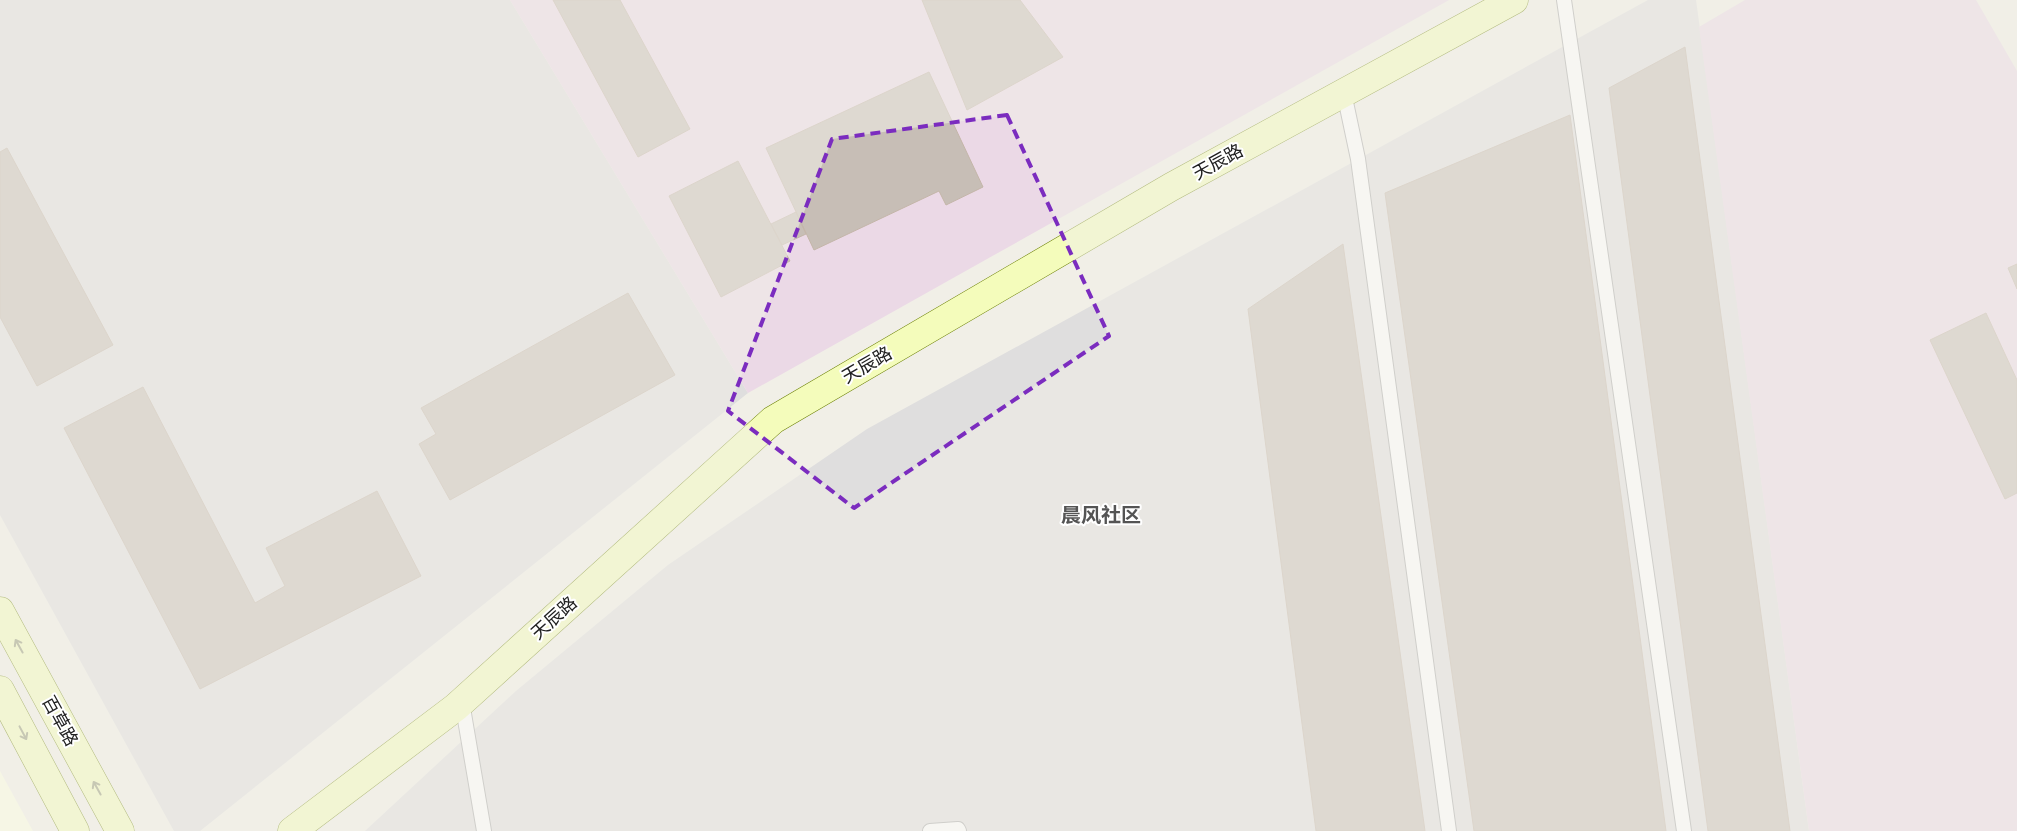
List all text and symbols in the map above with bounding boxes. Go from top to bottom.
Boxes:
street label: 天辰路 [1188,138,1247,185]
street label: 天辰路 [837,340,896,388]
district label: 晨风社区 [1061,501,1141,528]
street label: 天辰路 [525,590,581,644]
one-way arrow [14,638,24,653]
street label: 百草路 [37,691,84,750]
one-way arrow [18,726,28,741]
one-way arrow [92,781,102,796]

